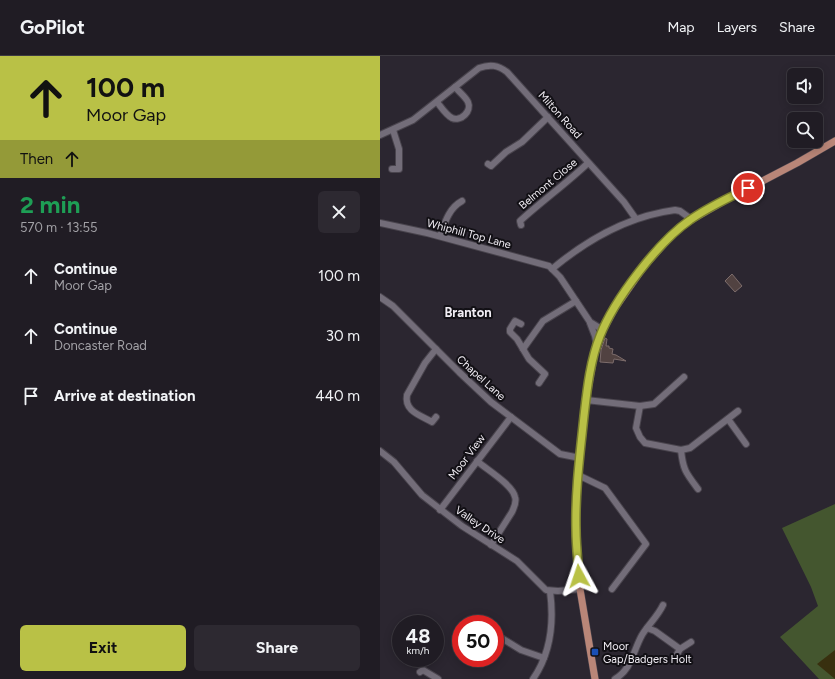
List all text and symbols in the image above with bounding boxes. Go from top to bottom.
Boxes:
text: GoPilot [20,16,85,39]
text: Map [667,19,695,36]
text: Layers [717,19,757,36]
text: Share [779,19,815,36]
map controls [787,68,823,148]
button: sound [787,68,823,104]
text: 100 m [86,70,165,104]
icon: ahead [20,72,72,124]
street label: Milton Road [535,89,585,141]
text: Moor Gap [86,104,166,126]
button: search [787,112,823,148]
icon: ahead [61,148,83,170]
text: Then [20,150,53,168]
street label: Belmont Close [516,156,580,212]
pin [731,171,765,205]
icon: arrive [737,177,759,199]
text: 2 min [20,190,80,219]
button: close [318,191,360,233]
street label: Whiphill Top Lane [426,217,512,251]
text: 570 m · 13:55 [20,220,97,235]
text: Continue [54,260,117,278]
icon: ahead [20,265,42,287]
text: 100 m [318,267,360,285]
text: Moor Gap [54,278,112,293]
district label: Branton [444,305,492,320]
text: Continue [54,320,117,338]
icon: ahead [20,325,42,347]
text: 30 m [326,327,360,345]
text: Doncaster Road [54,338,147,353]
street label: Chapel Lane [454,353,508,403]
icon: arrive [20,385,42,407]
text: Arrive at destination [54,387,195,405]
text: 440 m [315,387,360,405]
street label: Moor View [446,432,488,482]
street label: Valley Drive [453,504,507,546]
position arrow [558,555,600,597]
speed limit sign: 50 [452,615,504,667]
text: 48 [406,624,430,648]
button: Exit [20,625,186,671]
button: Share [194,625,360,671]
place label: Moor Gap/Badgers Holt [603,640,692,666]
text: km/h [407,644,429,657]
marker: Moor Gap/Badgers Holt [590,647,600,657]

